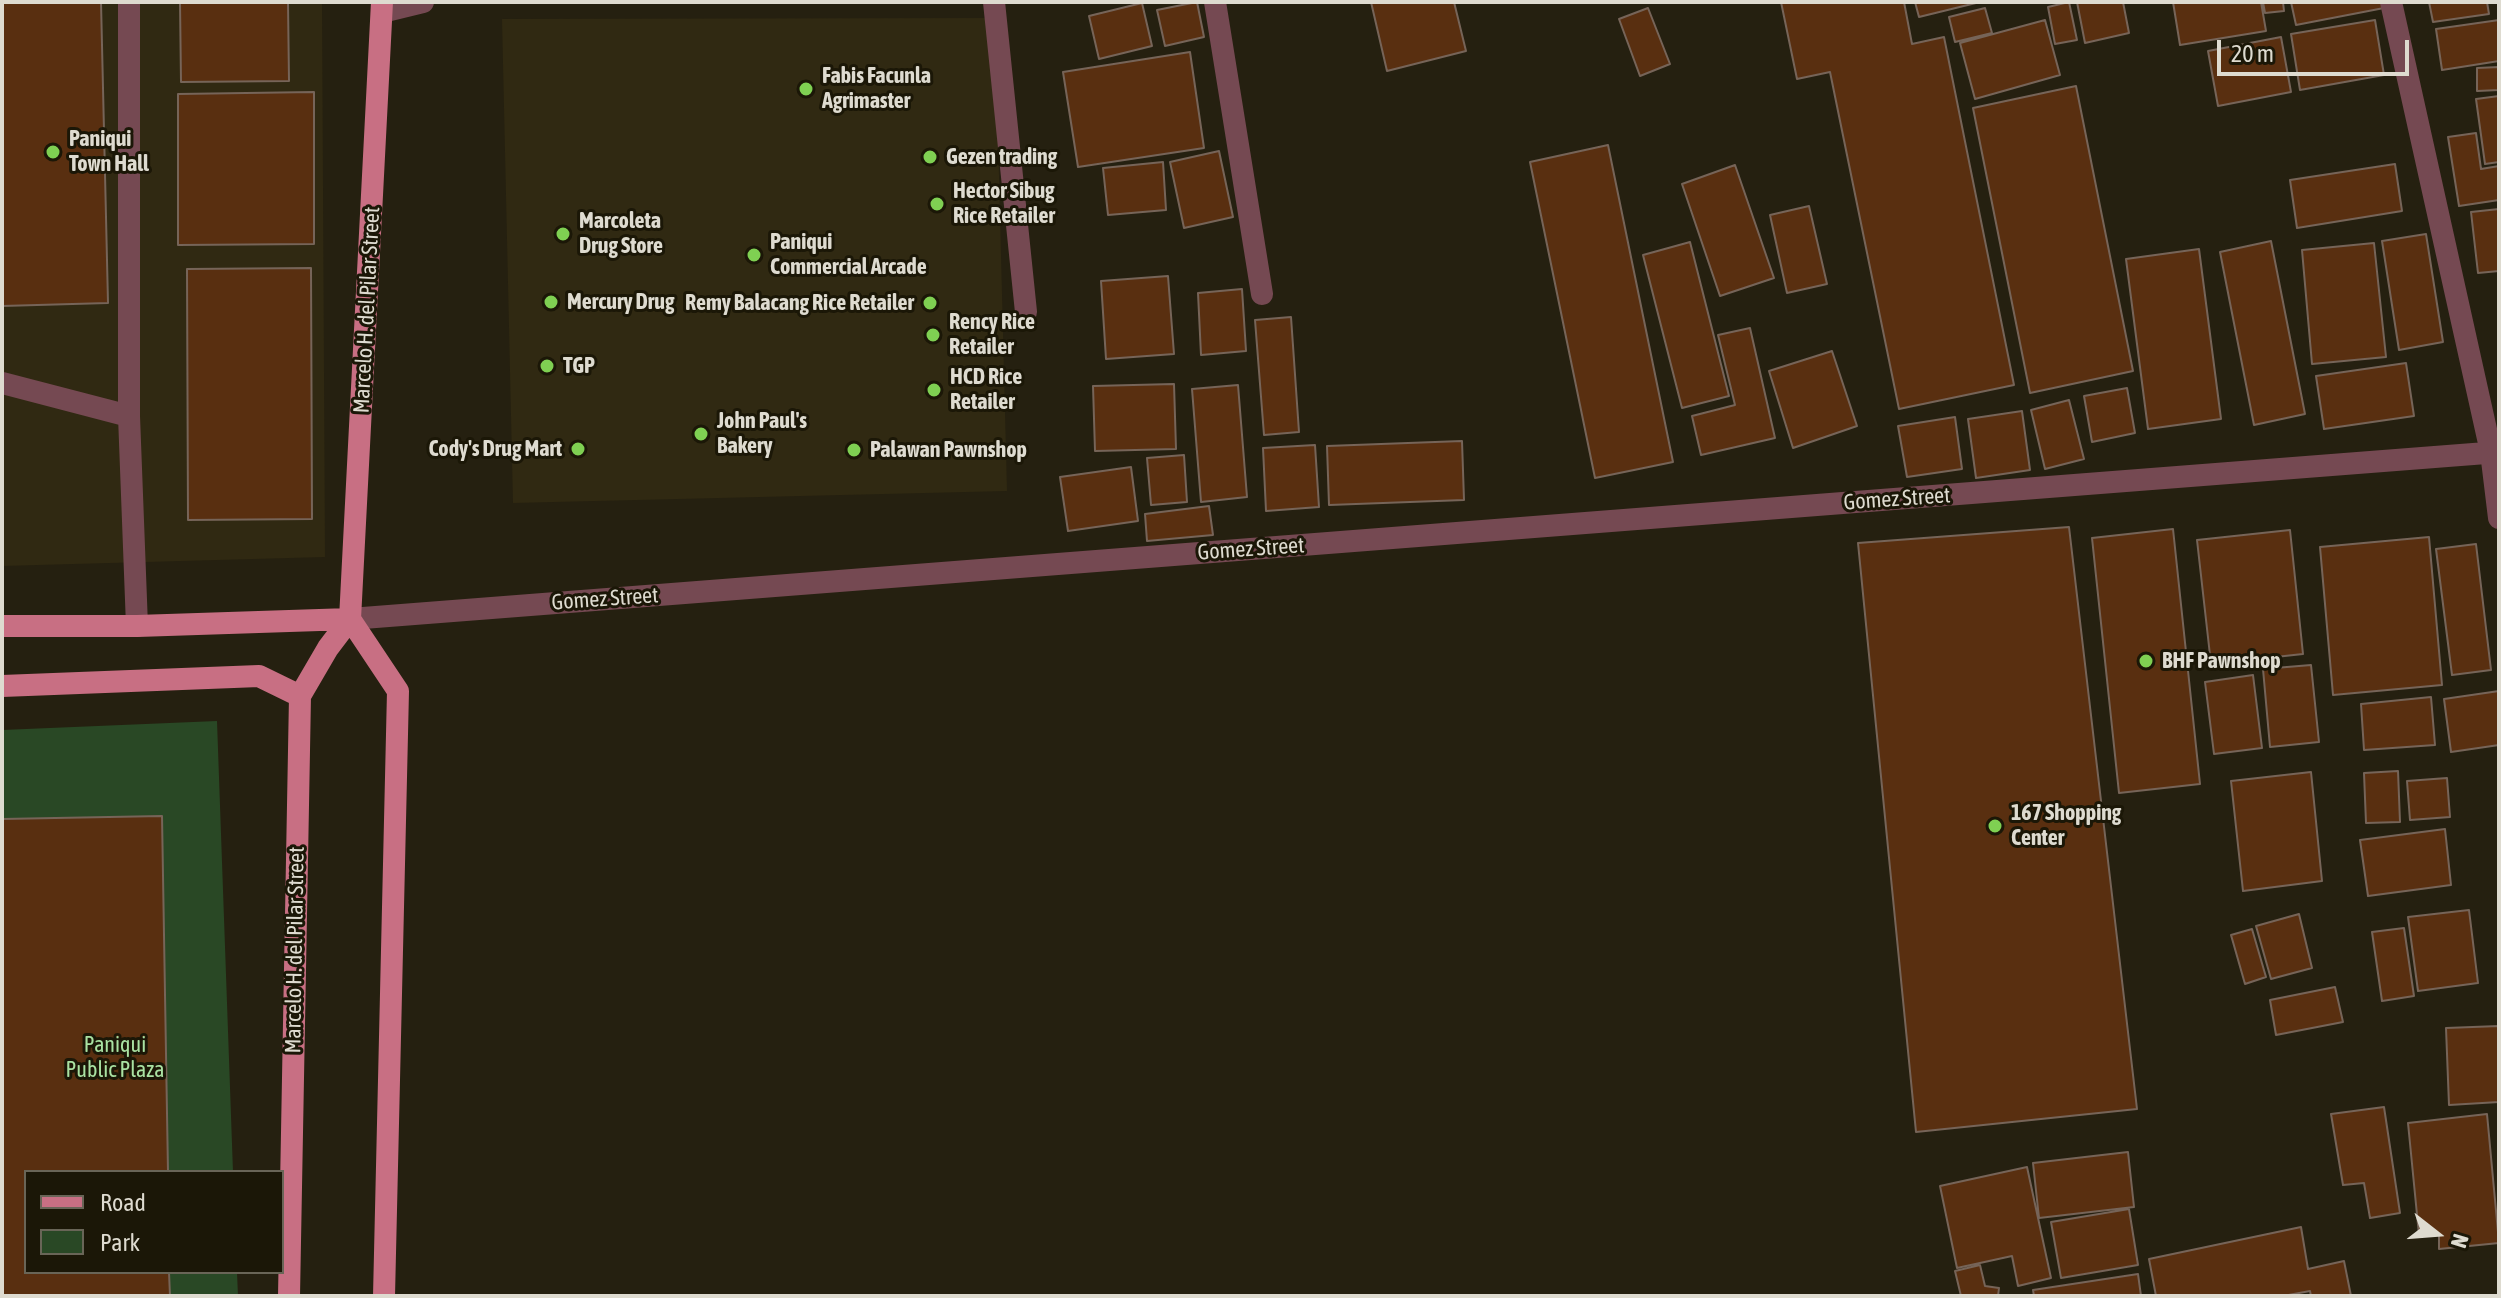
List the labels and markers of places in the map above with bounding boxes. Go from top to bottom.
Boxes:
place label: Fabis Facunla Agrimaster [822,63,931,114]
marker: Fabis Facunla Agrimaster [797,80,815,98]
place label: Paniqui Town Hall [69,126,149,178]
marker: Paniqui Town Hall [44,143,62,161]
place label: Gezen trading [946,144,1057,170]
marker: Gezen trading [921,148,939,166]
place label: Hector Sibug Rice Retailer [953,178,1055,230]
marker: Hector Sibug Rice Retailer [928,195,946,213]
place label: Marcoleta Drug Store [579,208,663,260]
marker: Marcoleta Drug Store [554,225,572,243]
place label: Paniqui Commercial Arcade [770,229,927,280]
marker: Paniqui Commercial Arcade [745,246,763,264]
place label: Mercury Drug [567,289,674,315]
place label: Remy Balacang Rice Retailer [685,290,914,316]
marker: Mercury Drug [542,293,560,311]
marker: Remy Balacang Rice Retailer [921,294,939,312]
place label: Rency Rice Retailer [949,309,1035,360]
marker: Rency Rice Retailer [924,326,942,344]
place label: TGP [563,353,595,379]
marker: TGP [538,357,556,375]
place label: HCD Rice Retailer [950,364,1022,416]
marker: HCD Rice Retailer [925,381,943,399]
place label: John Paul's Bakery [717,408,807,460]
marker: John Paul's Bakery [692,425,710,443]
place label: Cody's Drug Mart [428,436,562,462]
place label: Palawan Pawnshop [870,437,1027,463]
marker: Cody's Drug Mart [569,440,587,458]
marker: Palawan Pawnshop [845,441,863,459]
place label: BHF Pawnshop [2162,648,2281,674]
marker: BHF Pawnshop [2137,652,2155,670]
place label: 167 Shopping Center [2011,800,2121,852]
marker: 167 Shopping Center [1986,817,2004,835]

